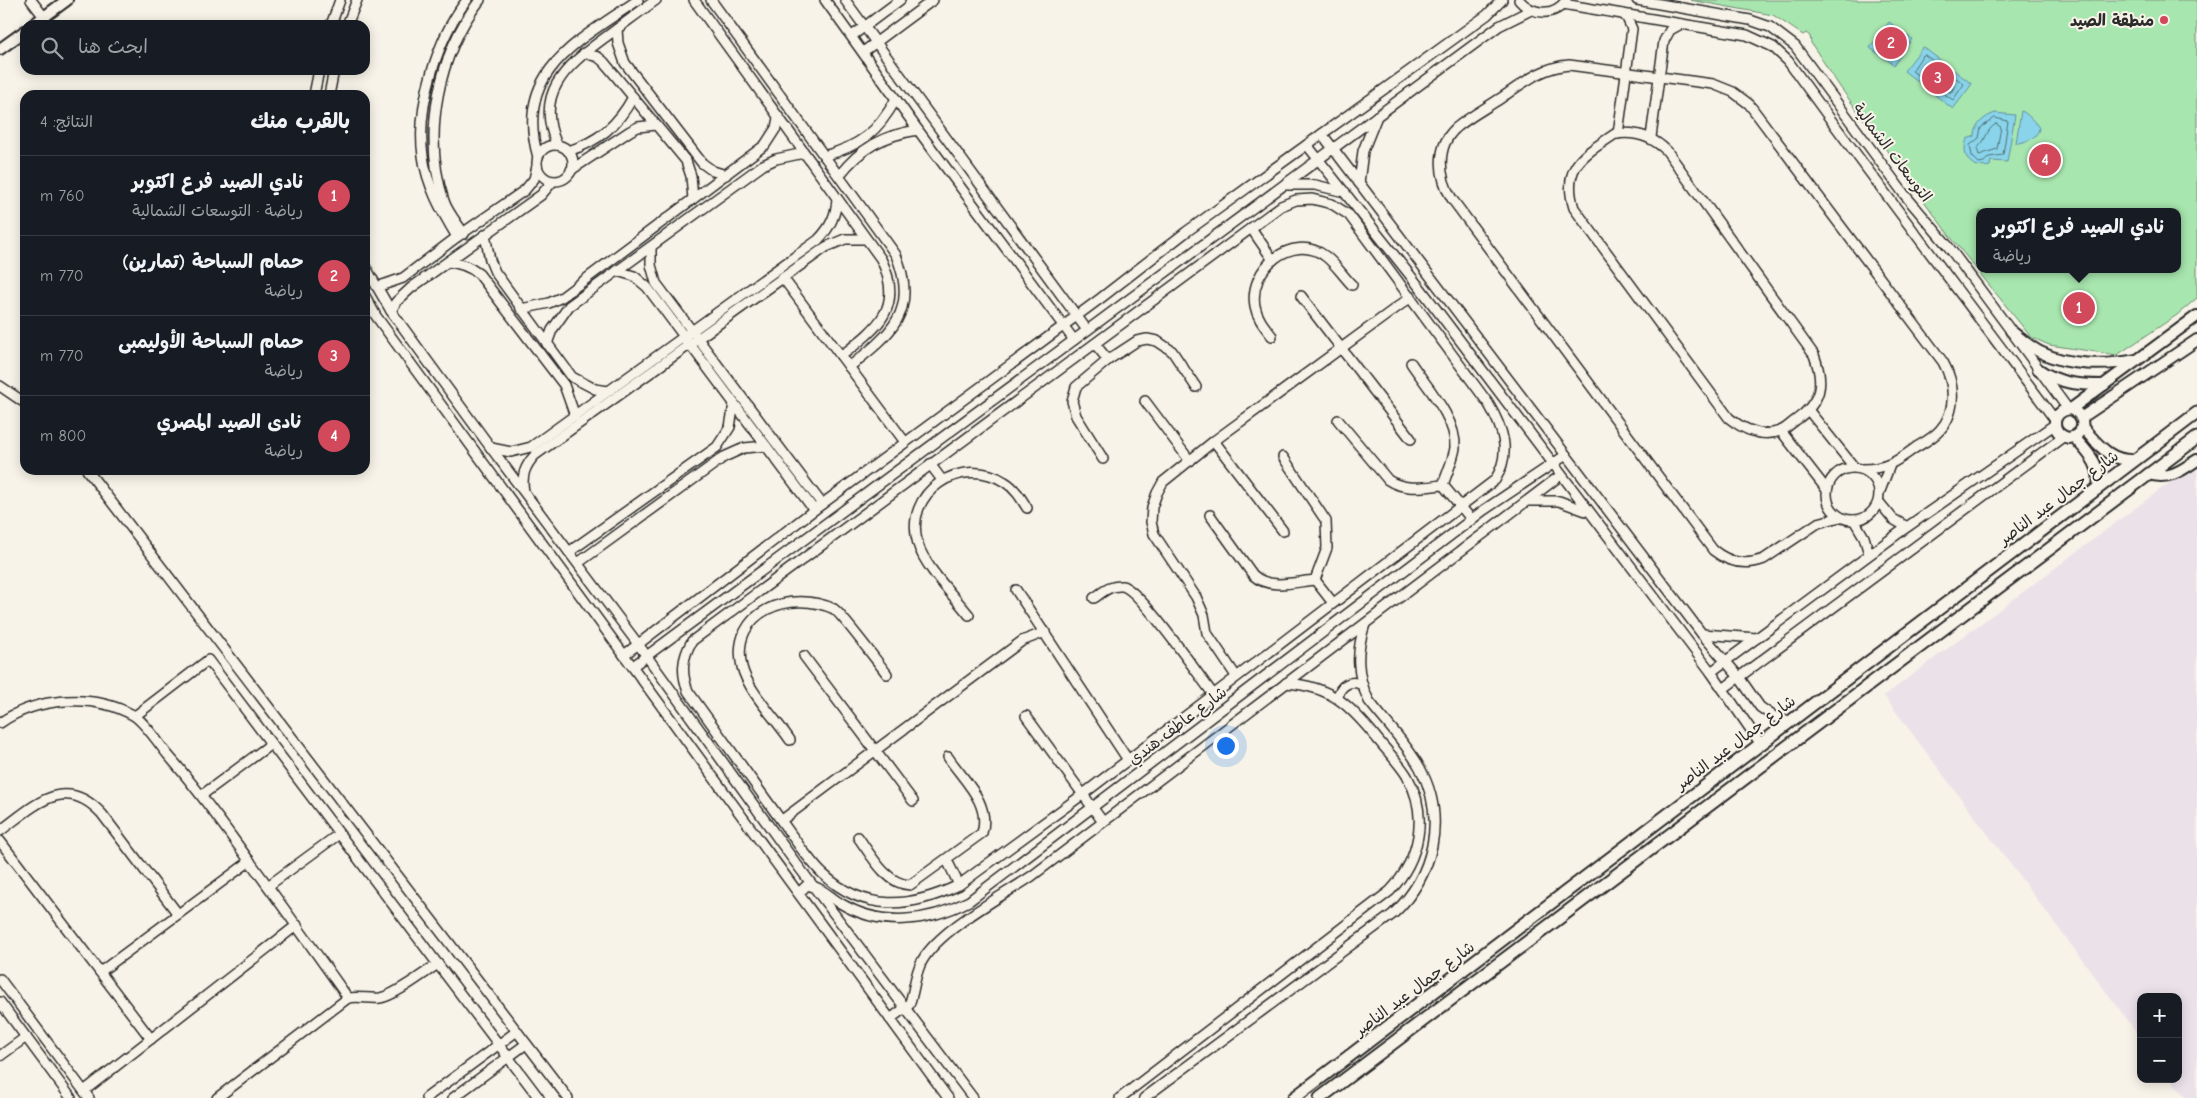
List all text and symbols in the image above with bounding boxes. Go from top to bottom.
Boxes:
place label: منطقة الصيد [2070,12,2154,30]
marker: منطقة الصيد [2158,14,2170,26]
search box [20,20,370,75]
pin: 2 [1875,24,1907,62]
icon: search [38,34,66,62]
text: ابحث هنا [78,36,148,58]
pin: 3 [1922,59,1954,97]
street label: التوسعات الشمالية [1848,100,1935,206]
text: بالقرب منك [250,109,350,133]
text: النتائج: 4 [40,113,93,131]
pin: 4 [2029,141,2061,179]
text: نادي الصيد فرع اكتوبر [132,171,303,193]
text: 760 m [40,187,84,205]
text: 1 [331,187,337,205]
text: رياضة · التوسعات الشمالية [132,202,303,220]
popup [1976,208,2181,273]
text: نادي الصيد فرع اكتوبر [1993,216,2164,238]
text: رياضة [1993,247,2031,265]
text: حمام السباحة (تمارين) [122,251,303,273]
text: 770 m [40,267,83,285]
text: 2 [330,267,338,285]
text: رياضة [265,282,303,300]
pin: 1 [2063,289,2095,327]
text: حمام السباحة الأوليمبى [118,331,303,353]
text: 770 m [40,347,83,365]
text: 3 [330,347,338,365]
text: رياضة [265,362,303,380]
text: نادى الصيد المصري [157,411,303,433]
text: 800 m [40,427,86,445]
text: 4 [330,427,338,445]
text: رياضة [265,442,303,460]
street label: شارع جمال عبد الناصر [1993,447,2123,552]
street label: شارع عاطف هندي [1125,683,1232,770]
street label: شارع جمال عبد الناصر [1670,692,1800,797]
your location [1213,733,1239,759]
street label: شارع جمال عبد الناصر [1349,938,1479,1043]
map controls [2137,993,2182,1083]
button: + [2137,993,2182,1038]
button: − [2137,1038,2182,1083]

